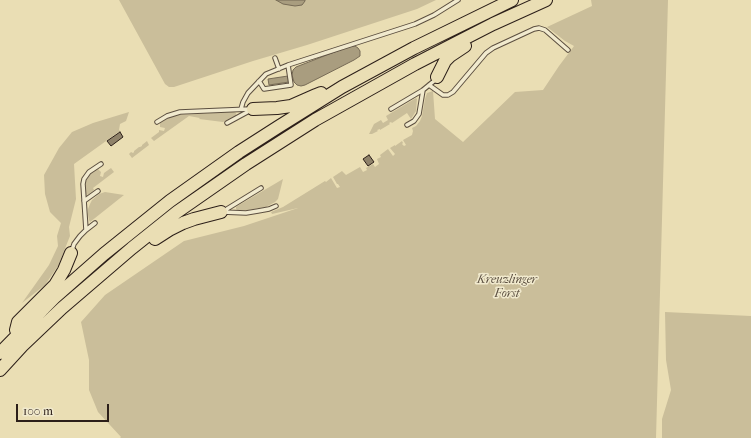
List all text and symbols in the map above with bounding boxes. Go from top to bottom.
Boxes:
park label: Kreuzlinger Forst [477,273,537,301]
scale bar [18,396,111,422]
text: 100 m [23,404,53,418]

